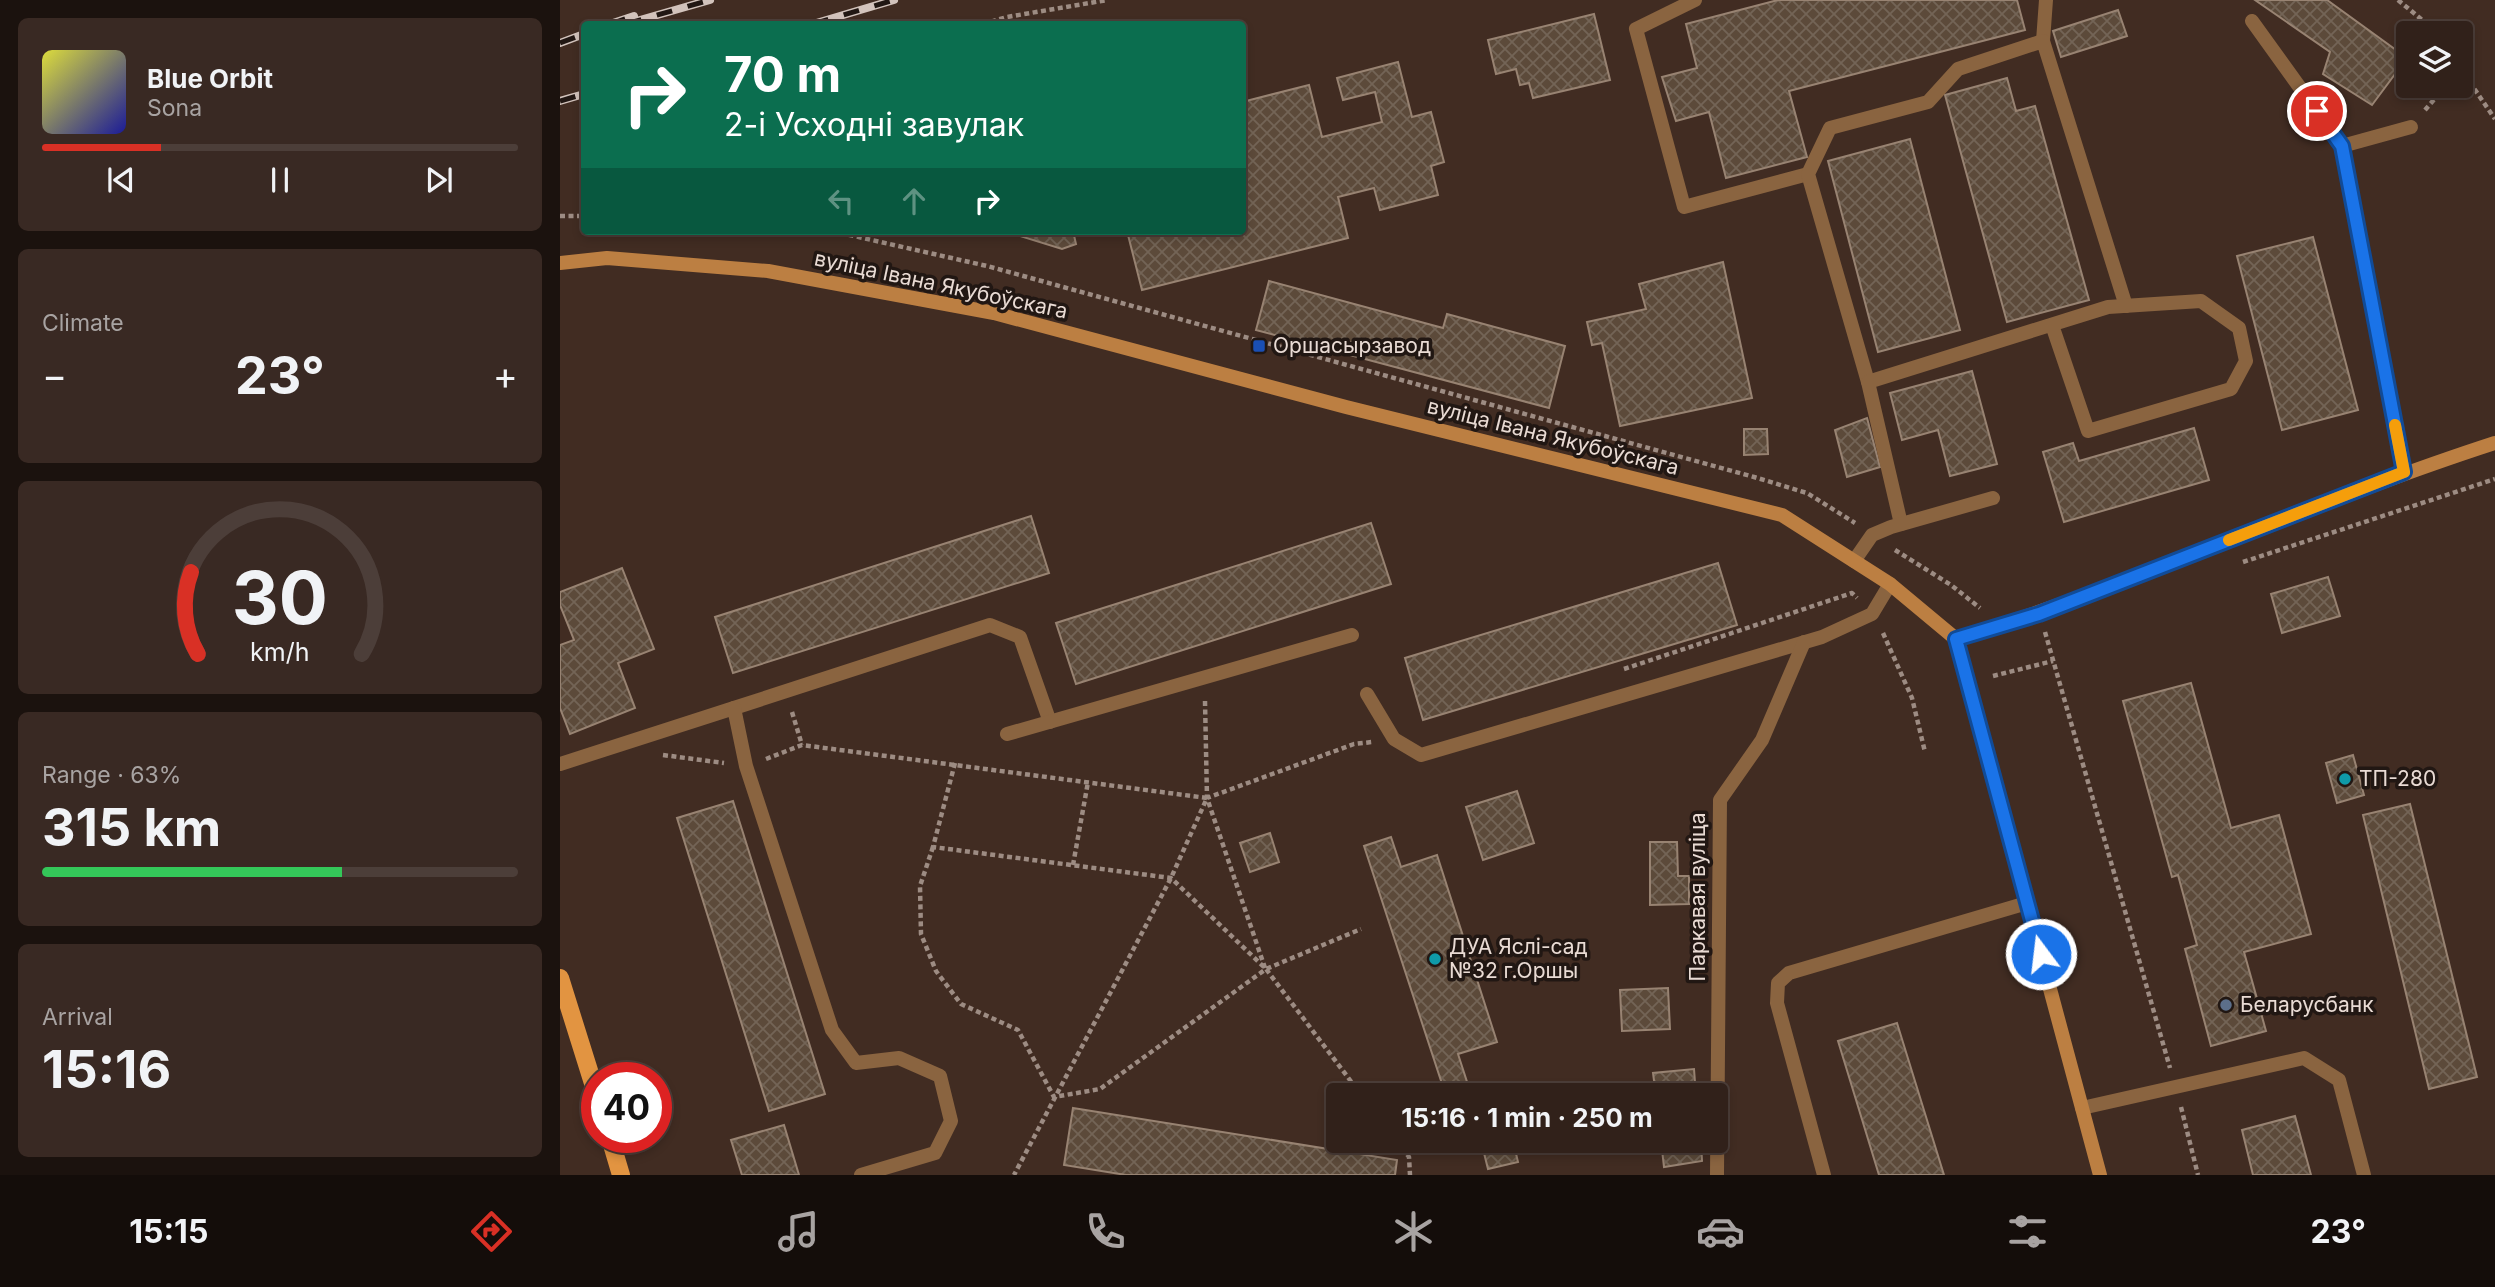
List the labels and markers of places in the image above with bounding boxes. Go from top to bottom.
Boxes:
pin [2287,81,2347,141]
place label: Оршасырзавод [1273,333,1431,358]
marker: Оршасырзавод [1251,338,1267,354]
place label: ТП-280 [2359,766,2436,791]
marker: ТП-280 [2337,771,2353,787]
place label: ДУА Яслі-сад №32 г.Оршы [1449,934,1588,983]
marker: ДУА Яслі-сад №32 г.Оршы [1427,951,1443,967]
place label: Беларусбанк [2240,992,2374,1017]
marker: Беларусбанк [2218,997,2234,1013]

